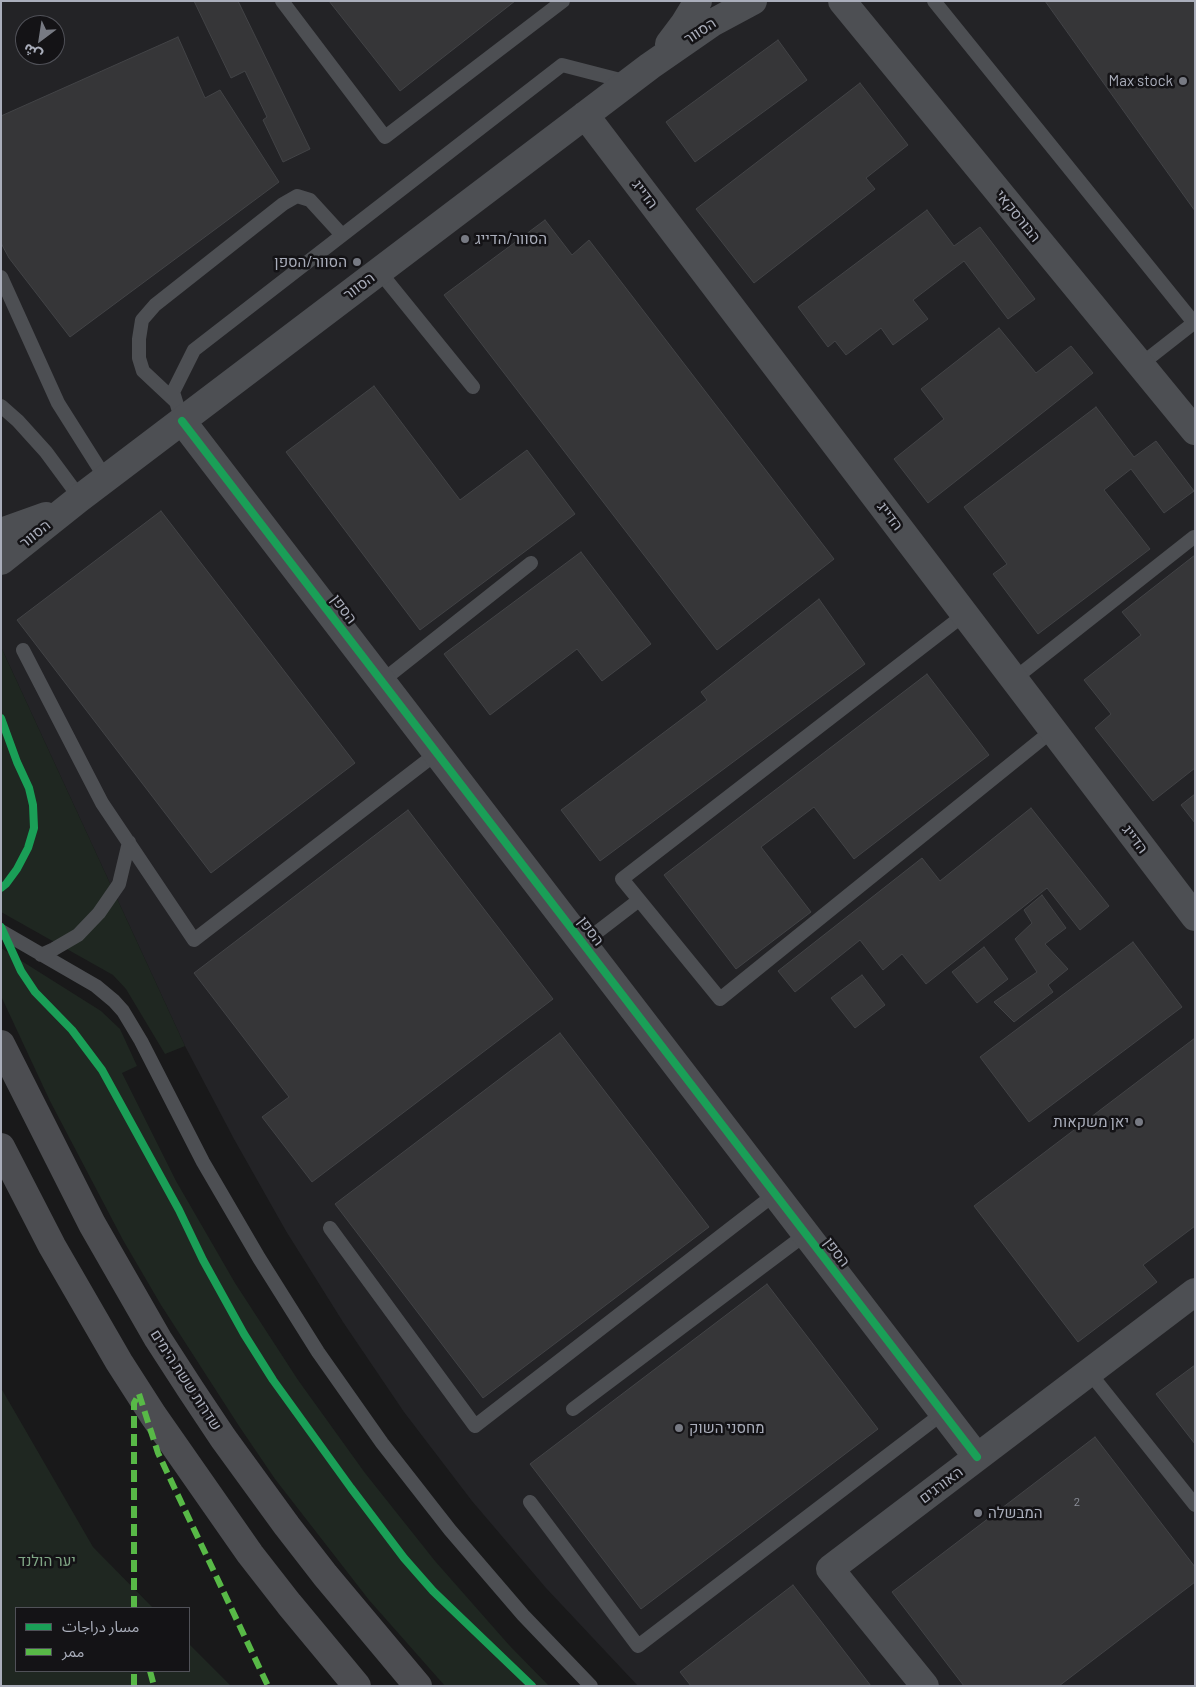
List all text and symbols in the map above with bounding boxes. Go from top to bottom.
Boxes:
street label: הסוור [681,14,719,48]
north arrow [15,15,65,65]
text: ش [20,40,45,65]
place label: Max stock [1109,72,1173,90]
marker: Max stock [1177,75,1189,87]
street label: הדייג [628,176,662,212]
street label: הבורסקאי [992,186,1044,246]
place label: הסוור/הדייג [475,230,547,248]
marker: הסוור/הדייג [459,233,471,245]
place label: הסוור/הספן [274,253,347,271]
marker: הסוור/הספן [351,256,363,268]
street label: הסוור [340,268,378,304]
street label: הדייג [873,498,907,534]
street label: הסוור [16,516,54,552]
street label: הספן [327,591,361,627]
street label: הדייג [1118,821,1152,857]
street label: הספן [574,913,608,949]
place label: יאן משקאות [1053,1113,1129,1131]
marker: יאן משקאות [1133,1116,1145,1128]
street label: הספן [820,1234,854,1270]
street label: שדרות ששת הימים [147,1326,225,1434]
place label: מחסני השוק [689,1419,765,1437]
marker: מחסני השוק [673,1422,685,1434]
street label: האורגים [916,1463,966,1507]
house number: 2 [1074,1495,1080,1509]
place label: המבשלה [988,1504,1043,1522]
marker: המבשלה [972,1507,984,1519]
park label: יער הולנד [18,1552,76,1570]
legend [15,1607,190,1672]
text: مسار دراجات [62,1617,139,1635]
text: ممر [62,1642,85,1660]

